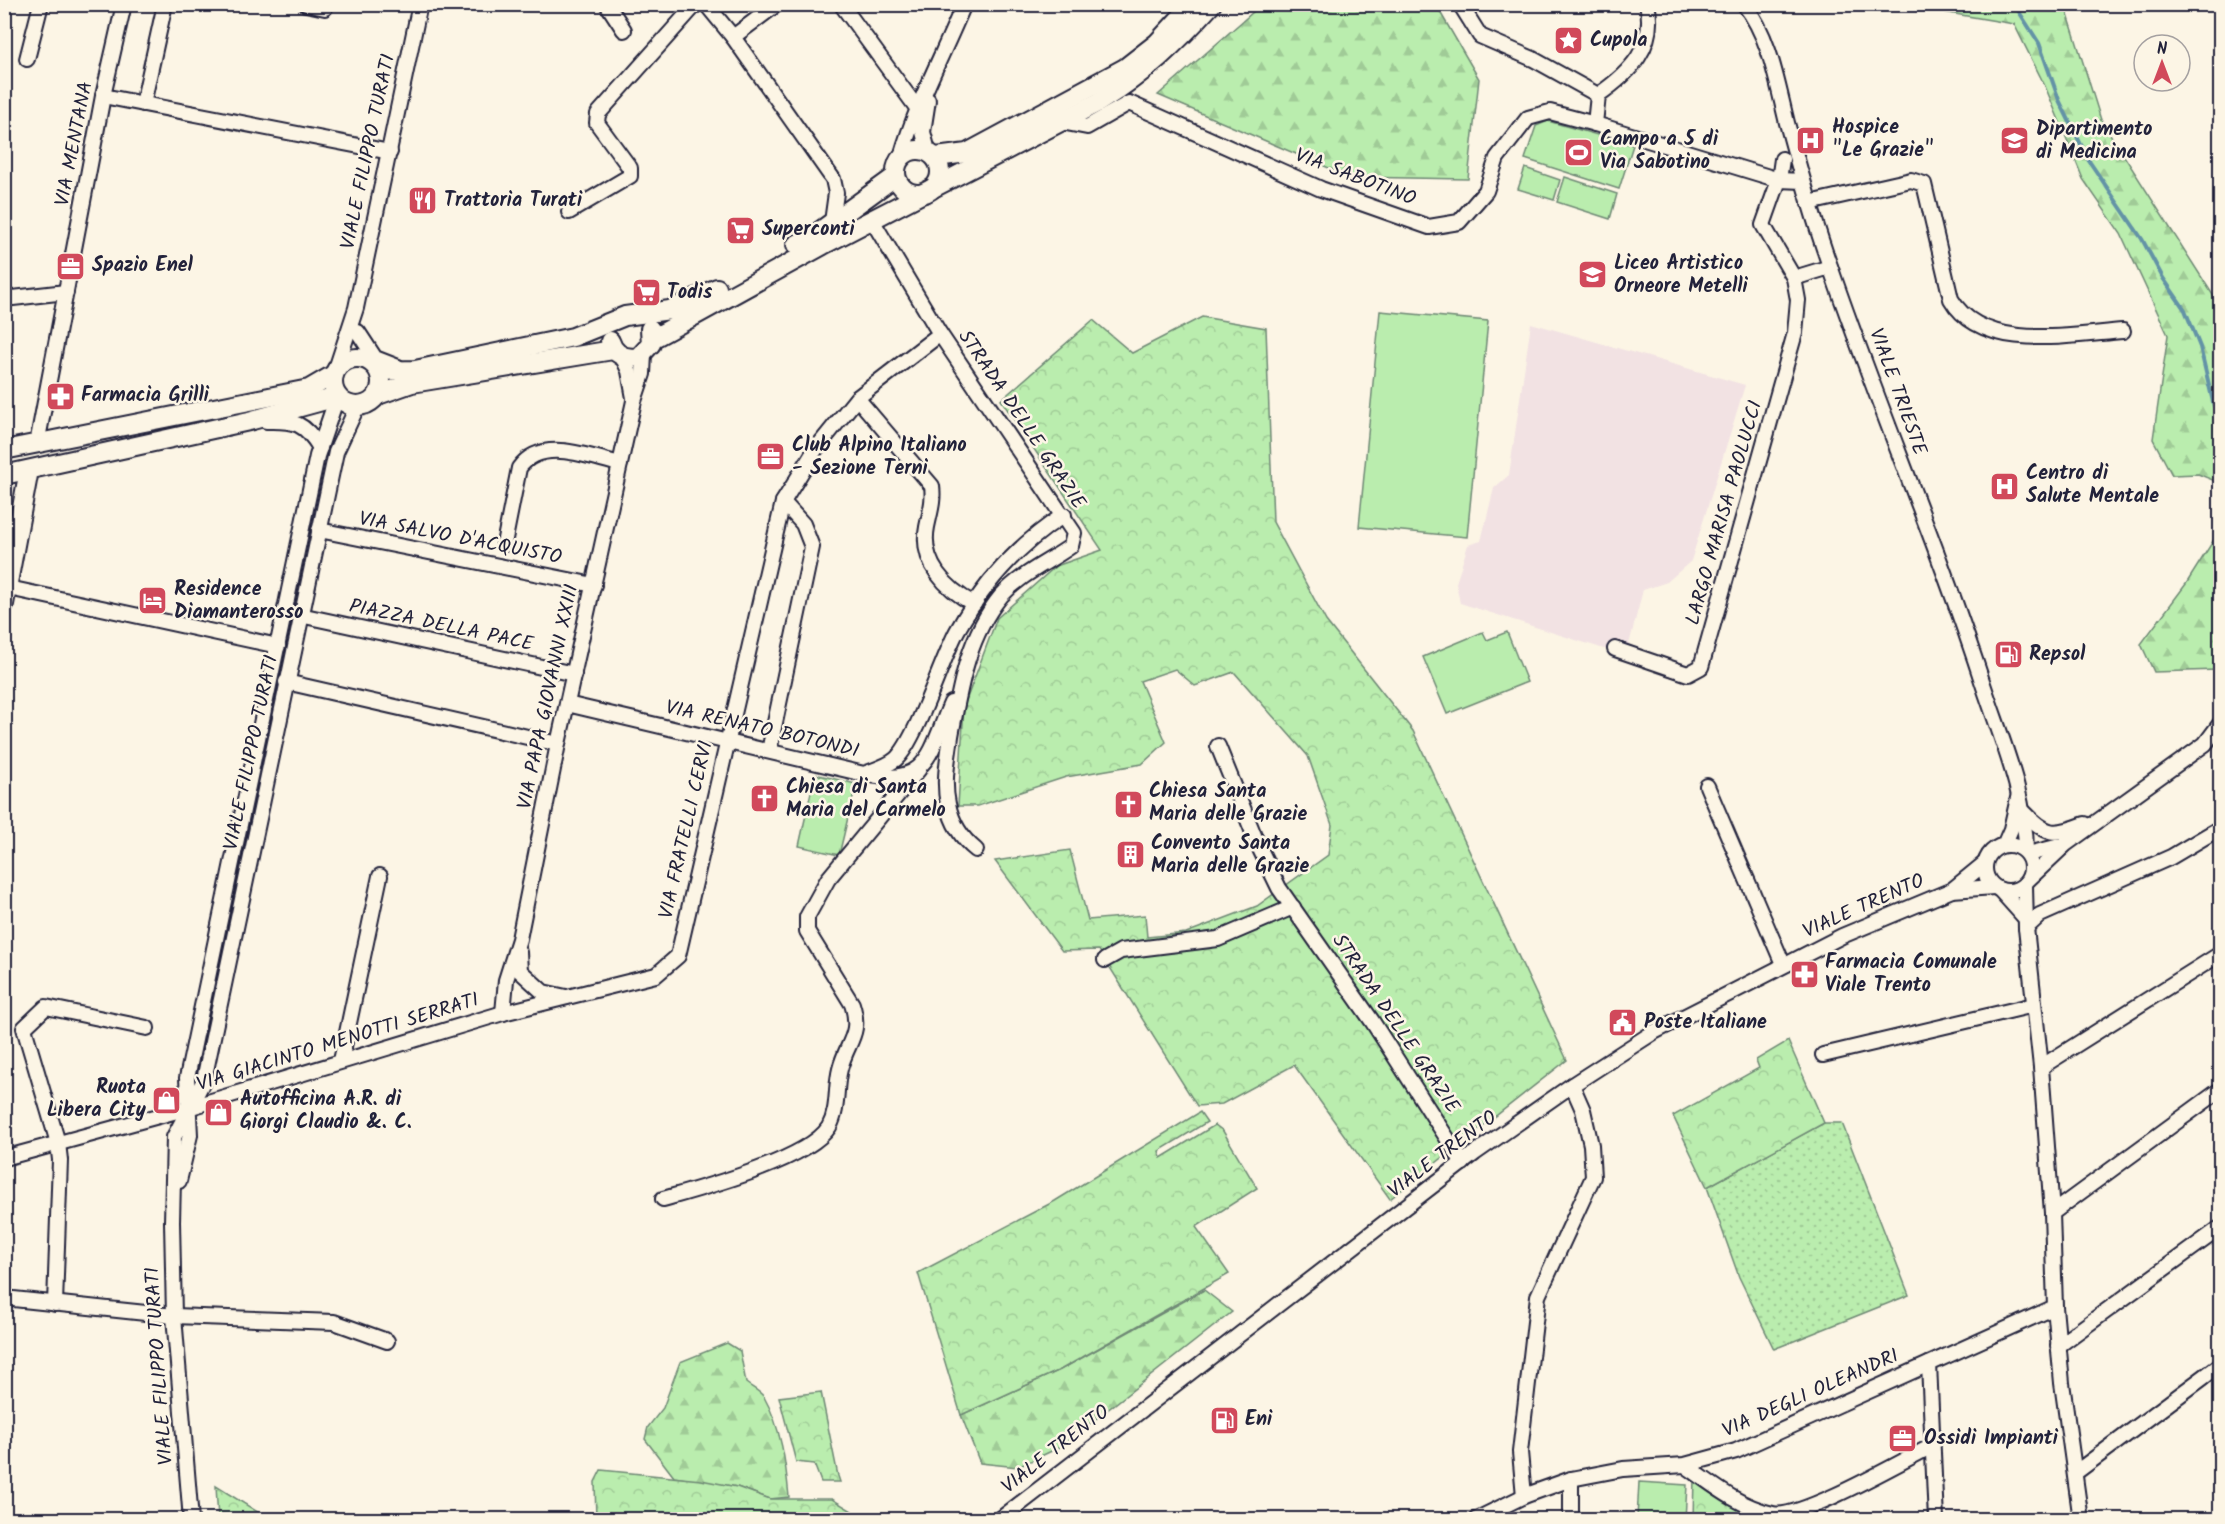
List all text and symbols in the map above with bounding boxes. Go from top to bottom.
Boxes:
place icon: Cupola [1553,25,1585,57]
place label: Cupola [1590,25,1647,57]
north arrow [2132,33,2192,93]
text: N [2157,37,2167,62]
street label: VIALE FILIPPO TURATI [333,51,405,253]
street label: VIA MENTANA [47,79,103,209]
place label: Hospice "Le Grazie" [1832,112,1934,167]
place label: Dipartimento di Medicina [2036,114,2152,169]
place label: Campo a 5 di Via Sabotino [1600,124,1719,179]
hospital icon: Hospice "Le Grazie" [1795,124,1827,156]
school or university icon: Dipartimento di Medicina [1999,125,2031,157]
sports icon: Campo a 5 di Via Sabotino [1563,136,1595,168]
street label: VIA SABOTINO [1290,140,1420,216]
restaurant icon: Trattoria Turati [407,185,439,217]
place label: Trattoria Turati [444,185,583,217]
supermarket icon: Superconti [725,214,757,246]
place label: Superconti [762,214,856,246]
place label: Liceo Artistico Orneore Metelli [1614,248,1749,303]
office icon: Spazio Enel [55,250,87,282]
place label: Spazio Enel [92,250,193,282]
school or university icon: Liceo Artistico Orneore Metelli [1577,259,1609,291]
supermarket icon: Todis [630,277,662,309]
place label: Todis [667,277,713,309]
street label: STRADA DELLE GRAZIE [949,324,1094,517]
street label: VIALE TRIESTE [1859,324,1935,461]
pharmacy icon: Farmacia Grilli [44,380,76,412]
place label: Farmacia Grilli [81,380,210,412]
street label: LARGO MARISA PAOLUCCI [1678,397,1772,629]
place label: Club Alpino Italiano - Sezione Terni [792,430,967,485]
office icon: Club Alpino Italiano - Sezione Terni [755,441,787,473]
place label: Centro di Salute Mentale [2026,458,2159,513]
hospital icon: Centro di Salute Mentale [1989,470,2021,502]
street label: VIA SALVO D'ACQUISTO [356,504,564,574]
place label: Residence Diamanterosso [174,574,303,629]
street label: VIA PAPA GIOVANNI XXIII [509,581,589,813]
hotel icon: Residence Diamanterosso [137,585,169,617]
street label: PIAZZA DELLA PACE [346,591,537,661]
fuel station icon: Repsol [1992,639,2024,671]
place label: Repsol [2029,639,2086,671]
street label: VIALE FILIPPO TURATI [216,652,288,854]
street label: VIA RENATO BOTONDI [662,692,862,768]
street label: VIA FRATELLI CERVI [651,738,723,922]
place label: Chiesa di Santa Maria del Carmelo [786,772,946,827]
place label: Chiesa Santa Maria delle Grazie [1149,776,1307,831]
church icon: Chiesa di Santa Maria del Carmelo [749,783,781,815]
church icon: Chiesa Santa Maria delle Grazie [1112,788,1144,820]
place label: Convento Santa Maria delle Grazie [1151,828,1309,883]
building icon: Convento Santa Maria delle Grazie [1114,839,1146,871]
street label: VIALE TRENTO [1798,866,1930,948]
street label: STRADA DELLE GRAZIE [1323,928,1468,1121]
place label: Farmacia Comunale Viale Trento [1825,947,1997,1002]
pharmacy icon: Farmacia Comunale Viale Trento [1788,958,1820,990]
street label: VIA GIACINTO MENOTTI SERRATI [193,985,483,1101]
public building icon: Poste Italiane [1607,1007,1639,1039]
place label: Poste Italiane [1644,1007,1767,1039]
place label: Ruota Libera City [47,1072,147,1127]
shop icon: Ruota Libera City [151,1084,183,1116]
place label: Autofficina A.R. di Giorgi Claudio &. C. [240,1084,412,1139]
shop icon: Autofficina A.R. di Giorgi Claudio &. C. [203,1096,235,1128]
street label: VIALE TRENTO [1381,1103,1505,1207]
street label: VIALE FILIPPO TURATI [137,1266,183,1466]
street label: VIA DEGLI OLEANDRI [1718,1341,1904,1447]
street label: VIALE TRENTO [995,1397,1117,1503]
fuel station icon: Eni [1208,1404,1240,1436]
place label: Eni [1245,1404,1273,1436]
office icon: Ossidi Impianti [1887,1423,1919,1455]
place label: Ossidi Impianti [1924,1423,2059,1455]

